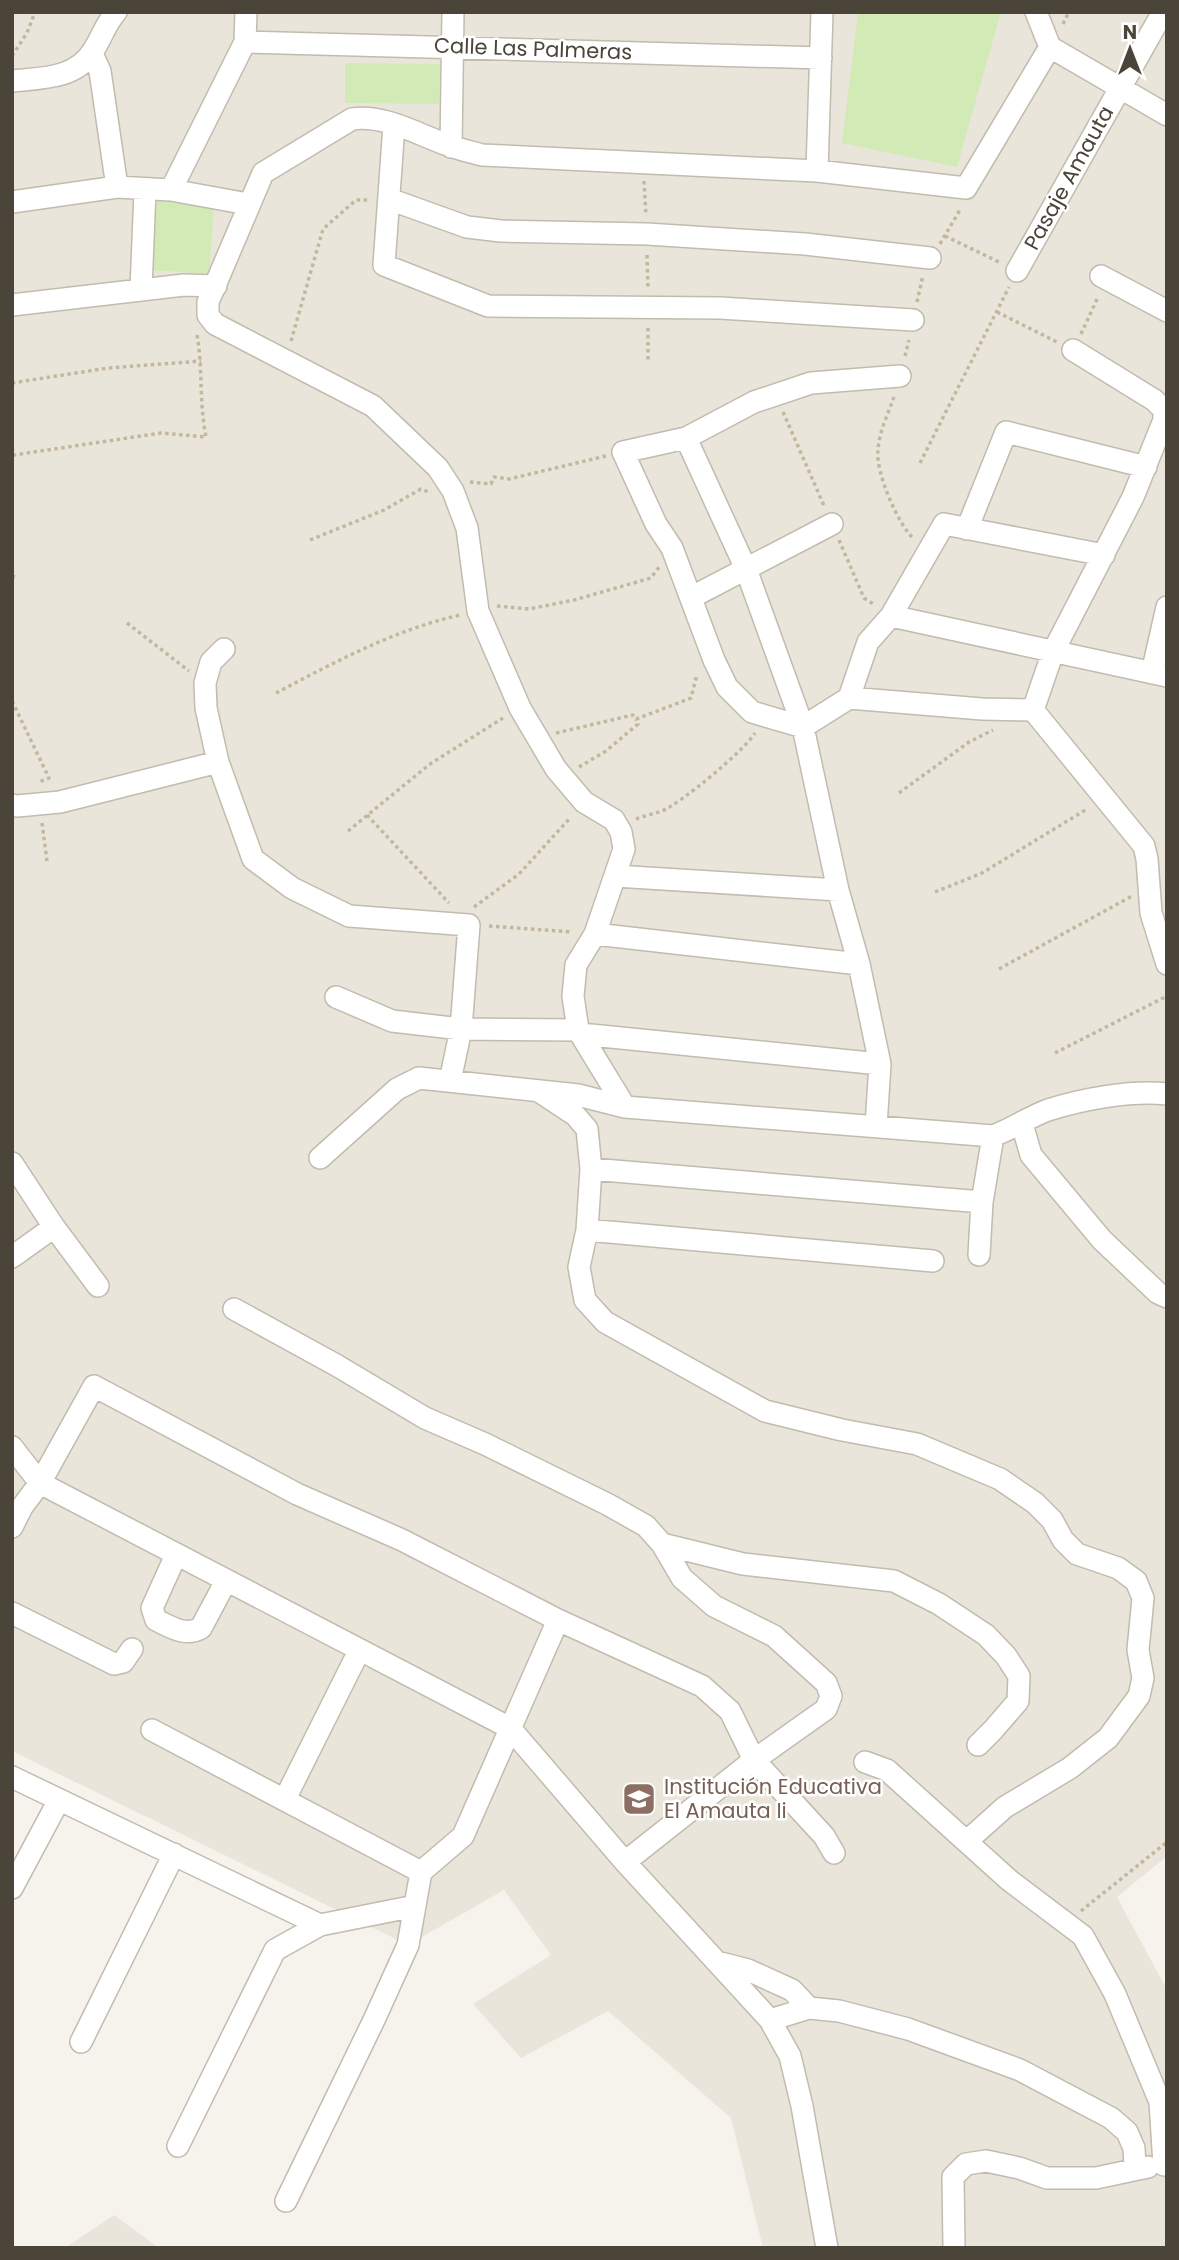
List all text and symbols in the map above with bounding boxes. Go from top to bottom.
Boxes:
north arrow [1095,14,1165,84]
text: N [1123,19,1137,46]
street label: Calle Las Palmeras [433,31,633,66]
street label: Pasaje Amauta [1017,100,1120,255]
place label: Institución Educativa El Amauta Ii [664,1772,882,1825]
school or university icon: Institución Educativa El Amauta Ii [620,1780,658,1818]

